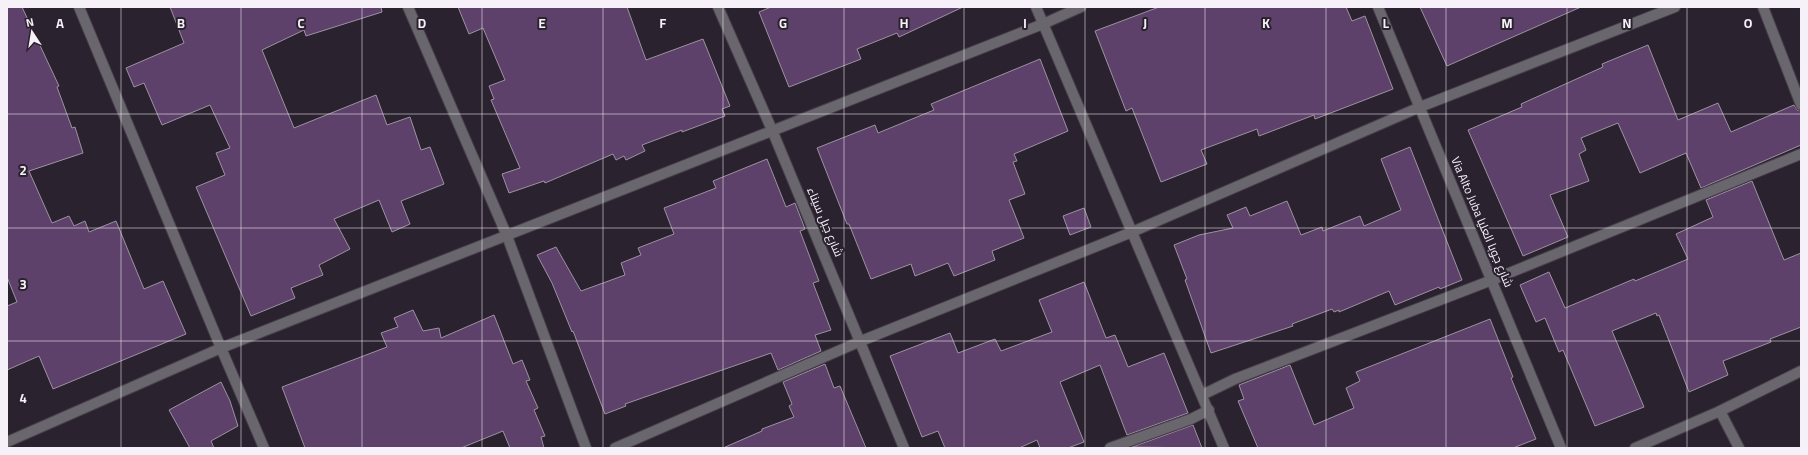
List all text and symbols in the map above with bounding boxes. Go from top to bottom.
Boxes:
text: A [56,11,64,35]
text: B [177,11,185,35]
text: C [297,11,305,35]
text: D [418,11,426,35]
text: E [538,11,546,35]
text: F [660,11,667,35]
text: G [779,11,787,35]
text: H [900,11,908,35]
text: I [1023,11,1027,35]
text: J [1143,11,1147,35]
text: K [1262,11,1270,35]
text: L [1383,11,1390,35]
text: M [1502,11,1513,35]
text: N [1623,11,1632,35]
text: O [1744,11,1753,35]
north arrow [12,12,52,52]
text: N [24,12,36,33]
street label: Via Alto Juba شارع جوبا العليا [1445,153,1520,291]
text: 2 [19,158,27,182]
street label: شارع جبل سيناء [800,183,851,260]
text: 3 [19,272,27,296]
text: 4 [19,386,27,410]

